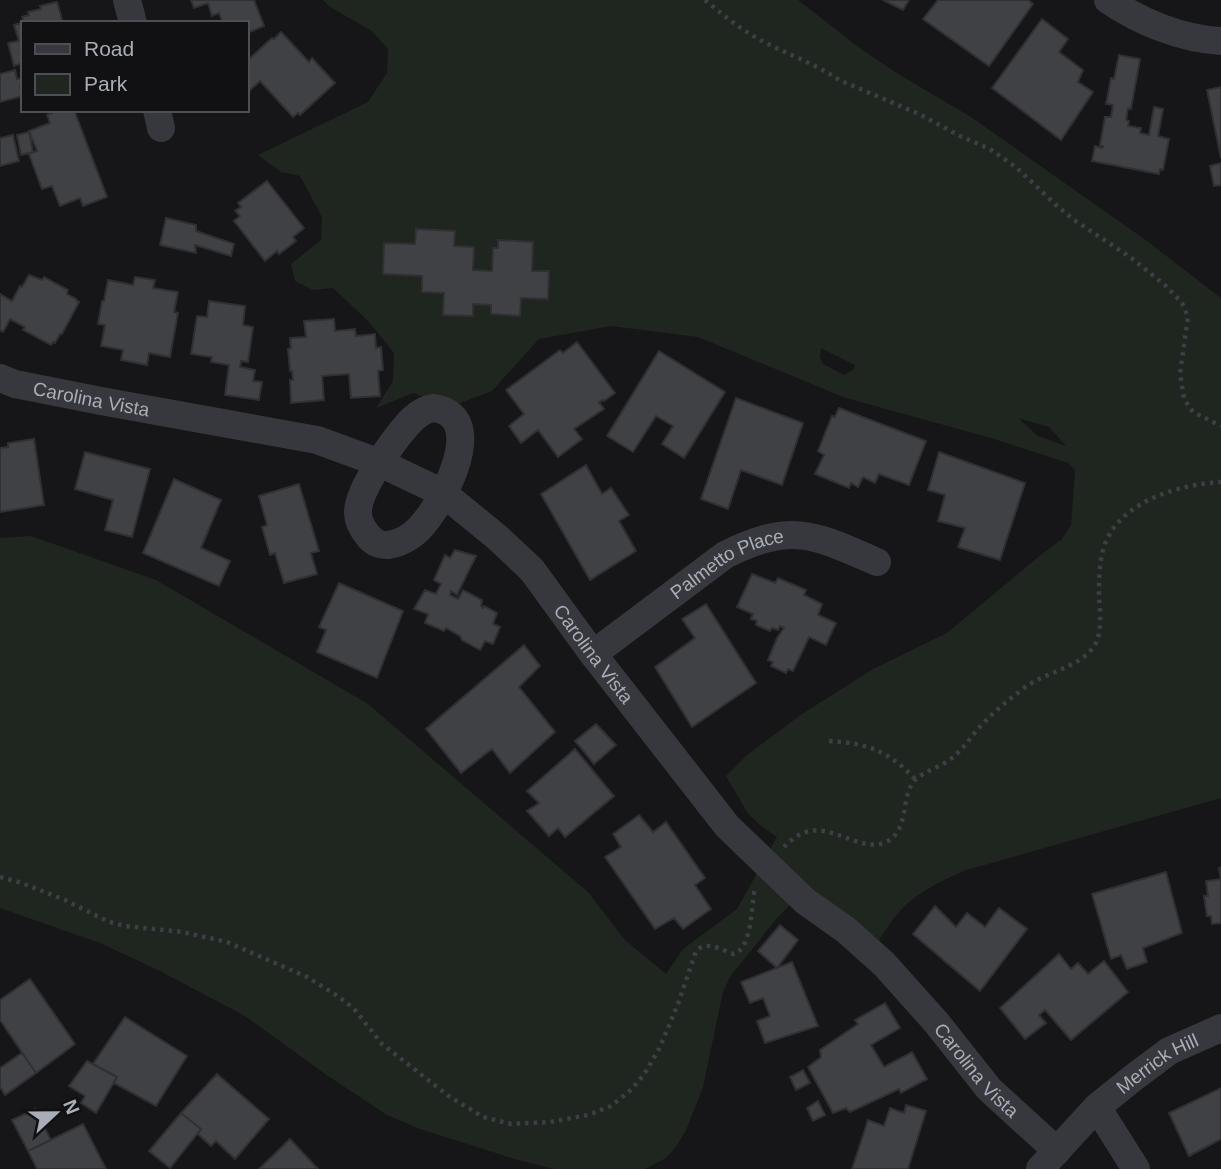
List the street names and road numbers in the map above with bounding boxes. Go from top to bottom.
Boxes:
street label: Carolina Vista [31,378,152,421]
street label: Palmetto Place [666,525,785,603]
street label: Carolina Vista [550,601,638,708]
street label: Carolina Vista [930,1019,1023,1122]
street label: Merrick Hill [1112,1029,1201,1098]

